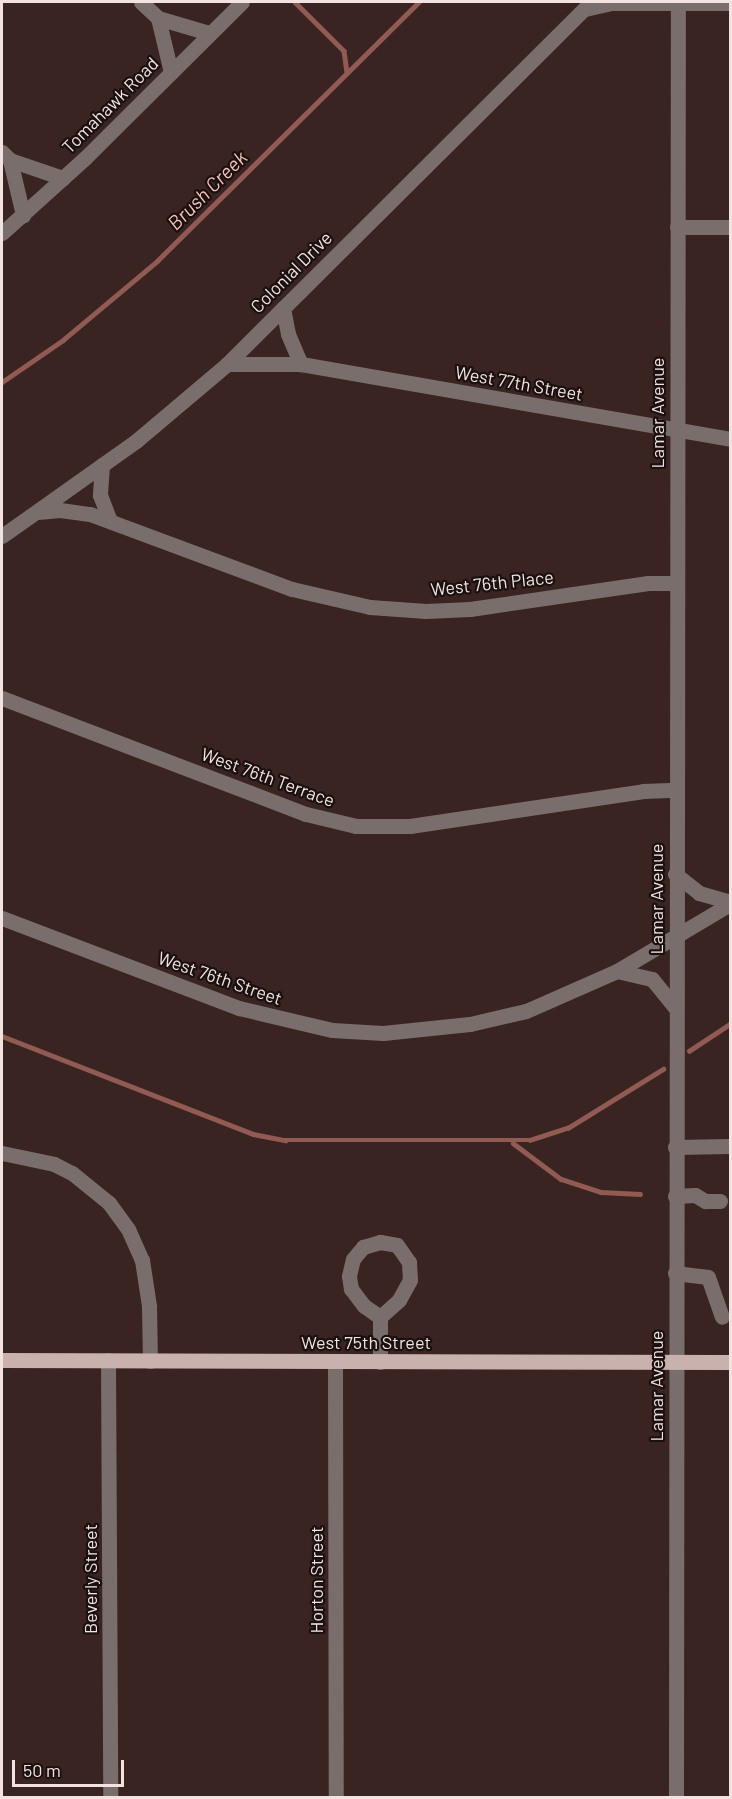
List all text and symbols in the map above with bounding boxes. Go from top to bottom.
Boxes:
street label: Tomahawk Road [57,52,163,158]
water label: Brush Creek [162,145,252,235]
street label: Colonial Drive [246,227,336,317]
street label: Lamar Avenue [646,358,668,468]
street label: West 77th Street [454,361,584,405]
street label: West 76th Place [429,566,555,600]
street label: West 76th Terrace [198,743,338,811]
street label: Lamar Avenue [645,844,667,954]
street label: West 76th Street [155,947,285,1009]
street label: West 75th Street [301,1331,431,1353]
street label: Lamar Avenue [645,1331,667,1441]
street label: Beverly Street [79,1524,101,1634]
street label: Horton Street [305,1527,327,1633]
scale bar [15,1748,128,1786]
text: 50 m [23,1759,61,1781]

